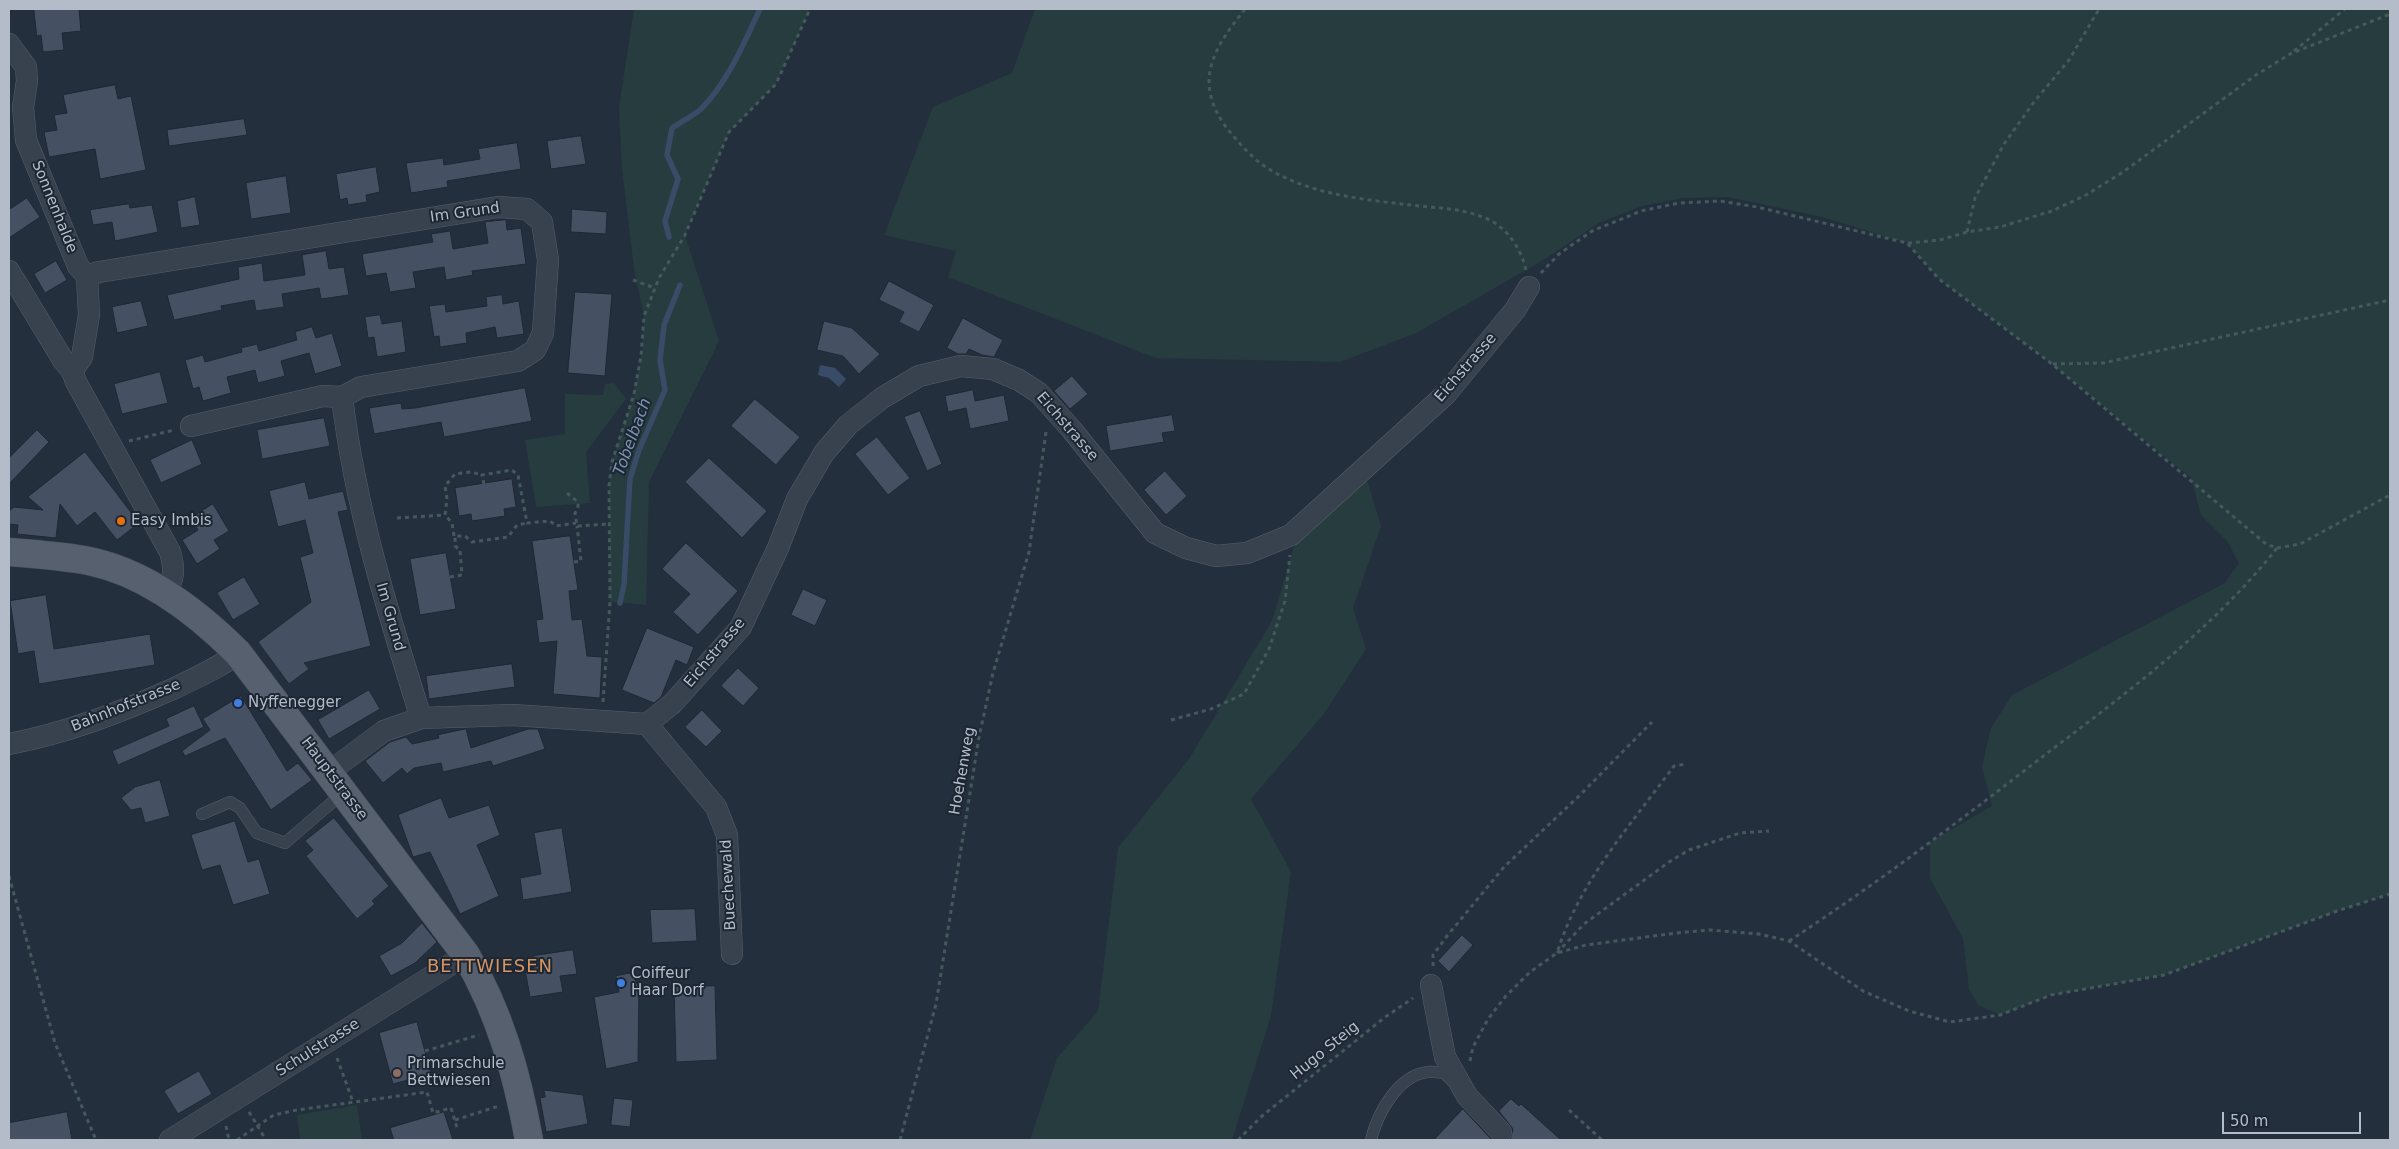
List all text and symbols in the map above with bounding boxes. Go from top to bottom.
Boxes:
street label: Sonnenhalde [27,158,81,256]
street label: Im Grund [429,199,501,227]
street label: Eichstrasse [1431,330,1501,406]
street label: Eichstrasse [1032,389,1102,465]
water label: Tobelbach [610,396,656,478]
place label: Easy Imbis [131,512,212,530]
marker: Easy Imbis [115,515,127,527]
street label: Im Grund [372,581,408,653]
street label: Eichstrasse [681,615,749,691]
street label: Bahnhofstrasse [69,676,183,736]
place label: Nyffenegger [248,694,341,712]
marker: Nyffenegger [232,697,244,709]
street label: Hoehenweg [946,726,980,816]
street label: Hauptstrasse [297,734,371,824]
street label: Buechewald [718,839,740,931]
district label: BETTWIESEN [426,956,554,978]
place label: Coiffeur Haar Dorf [631,965,704,1000]
marker: Coiffeur Haar Dorf [615,977,627,989]
street label: Schulstrasse [273,1015,363,1081]
street label: Hugo Steig [1287,1018,1363,1084]
place label: Primarschule Bettwiesen [407,1055,505,1090]
marker: Primarschule Bettwiesen [391,1067,403,1079]
scale bar [2224,1102,2363,1134]
text: 50 m [2230,1112,2268,1130]

